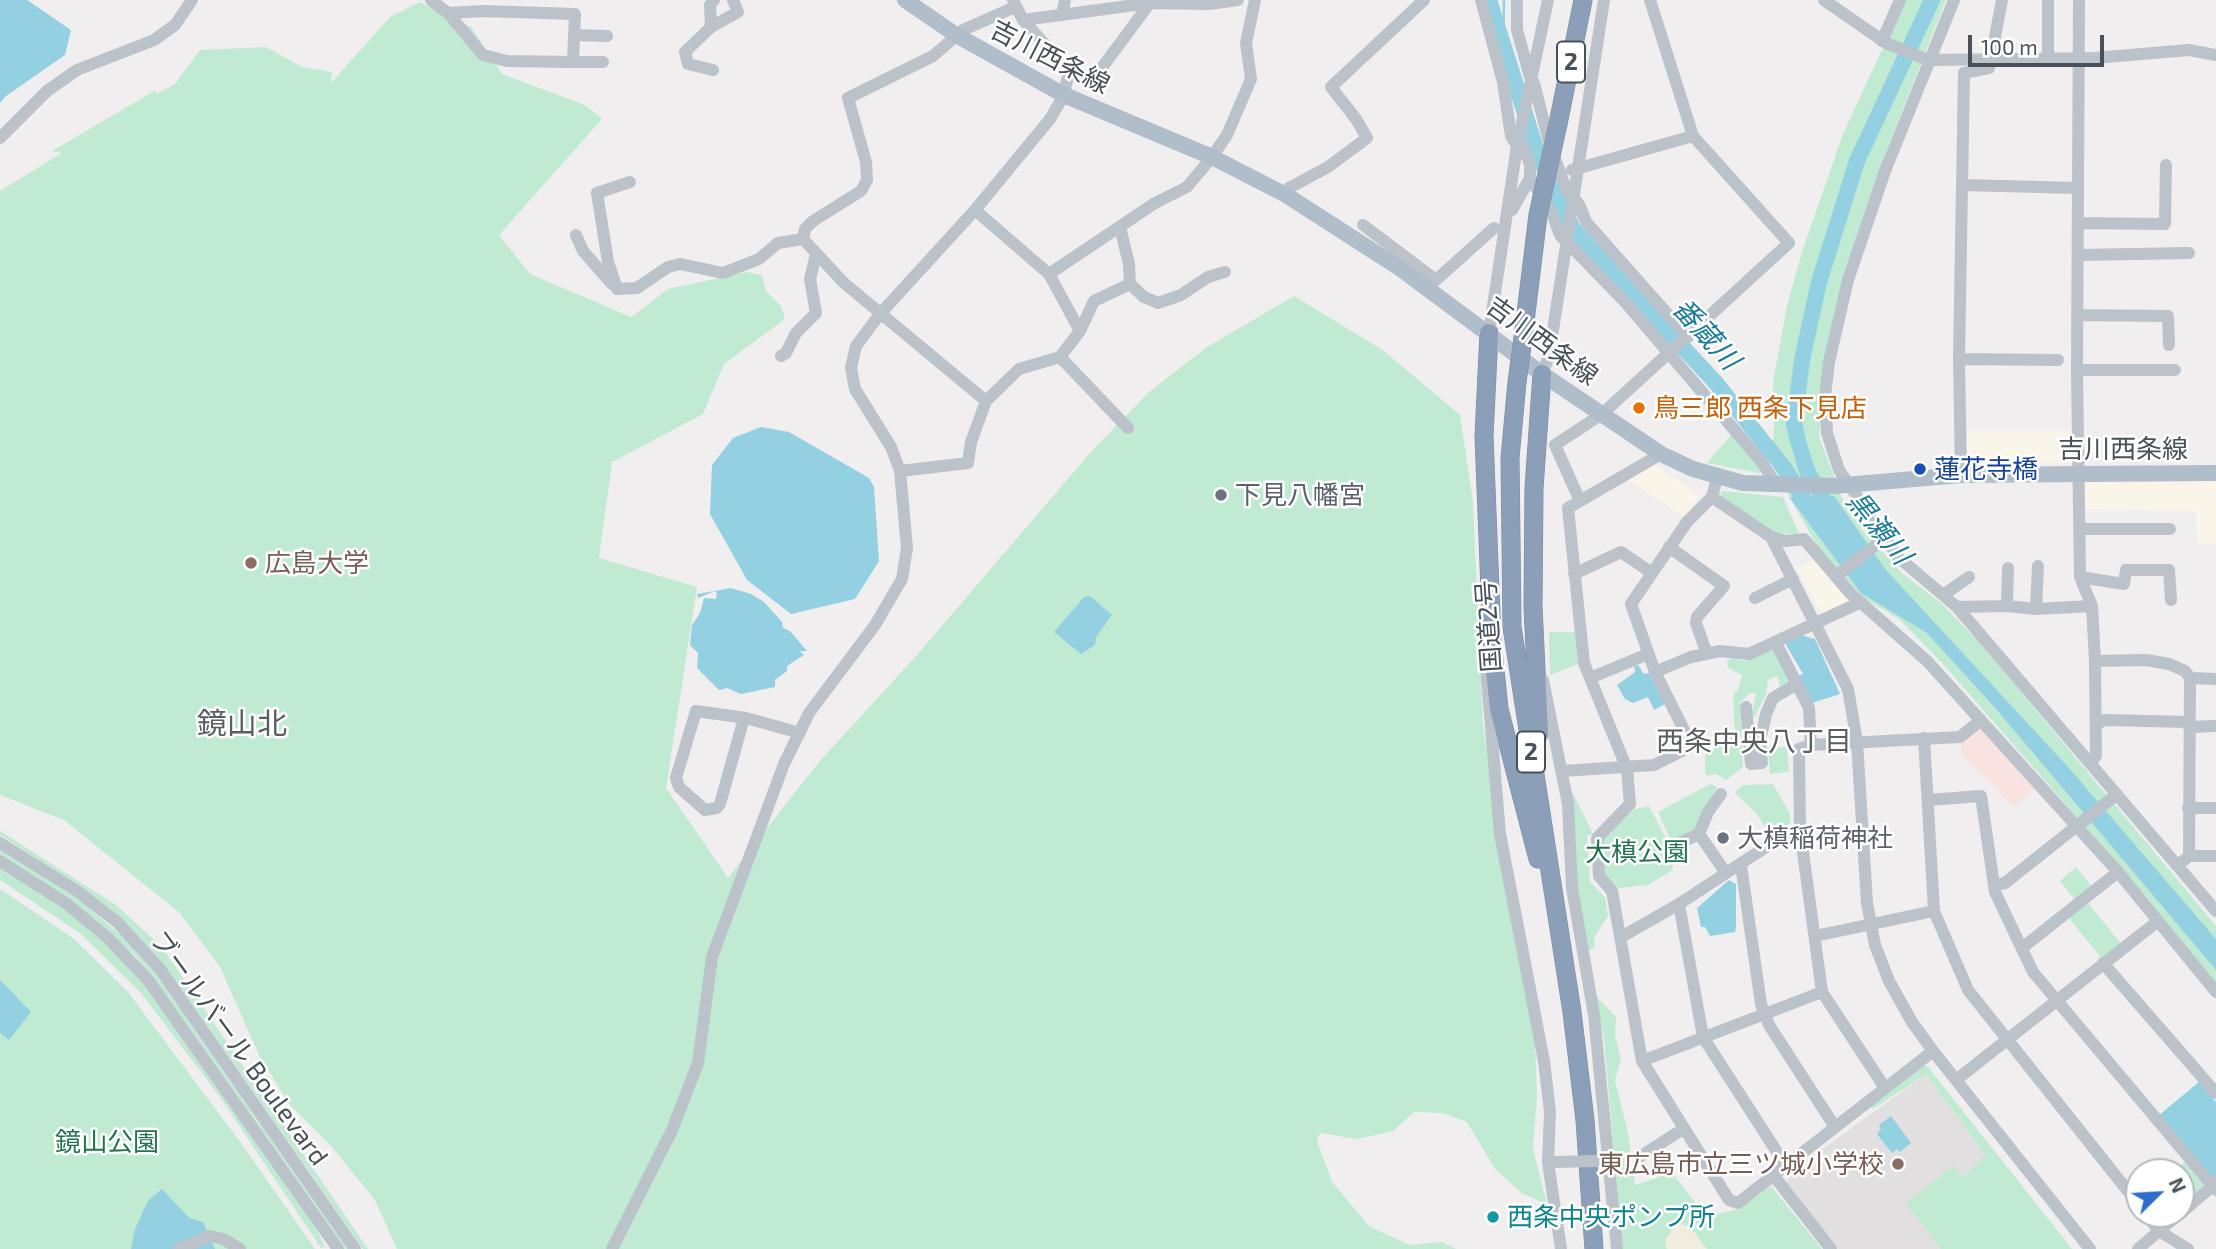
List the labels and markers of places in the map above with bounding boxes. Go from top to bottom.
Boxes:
place label: 鳥三郎 西条下見店 [1653,392,1867,424]
marker: 鳥三郎 西条下見店 [1631,400,1647,416]
place label: 蓮花寺橋 [1934,453,2038,485]
marker: 蓮花寺橋 [1912,461,1928,477]
place label: 下見八幡宮 [1235,479,1365,511]
marker: 下見八幡宮 [1213,487,1229,503]
place label: 広島大学 [265,547,369,579]
marker: 広島大学 [243,555,259,571]
place label: 大槙稲荷神社 [1737,822,1893,854]
marker: 大槙稲荷神社 [1715,830,1731,846]
place label: 東広島市立三ツ城小学校 [1598,1148,1884,1180]
marker: 東広島市立三ツ城小学校 [1890,1156,1906,1172]
place label: 西条中央ポンプ所 [1507,1201,1715,1233]
marker: 西条中央ポンプ所 [1485,1209,1501,1225]

